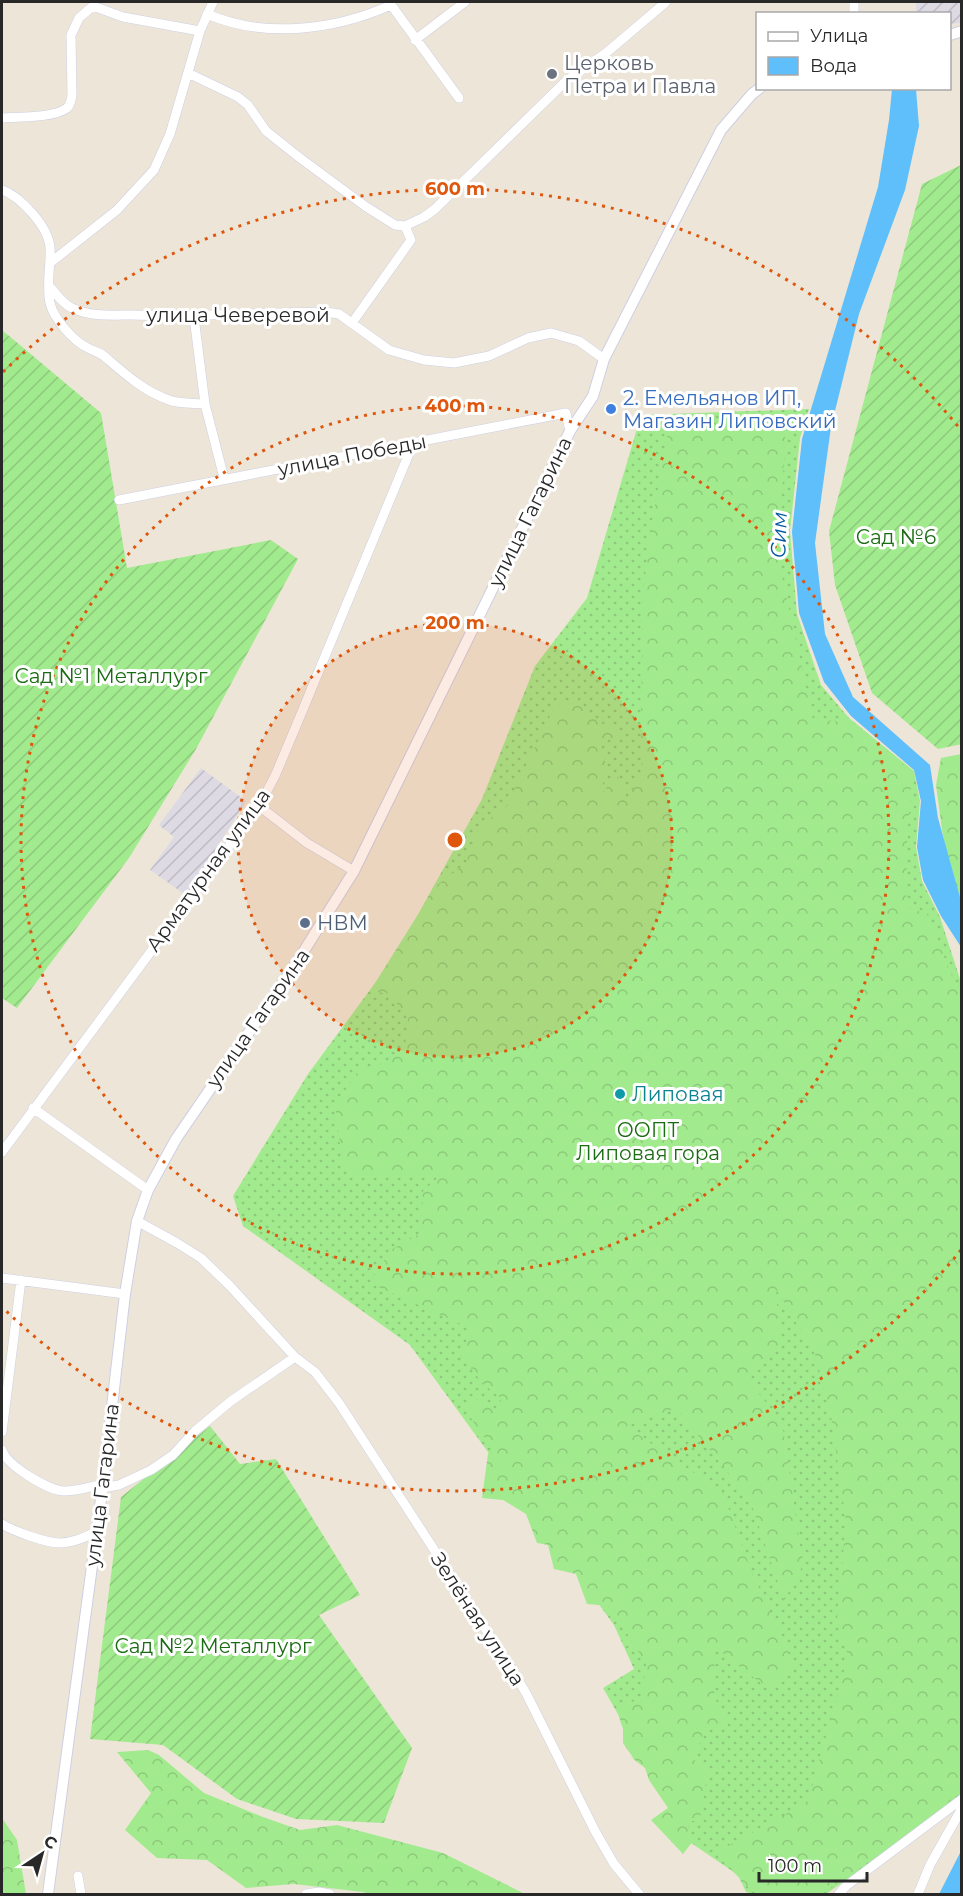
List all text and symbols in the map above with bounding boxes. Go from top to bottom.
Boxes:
legend [756,12,951,90]
text: Улица [810,25,868,47]
place label: Церковь Петра и Павла [564,51,716,98]
text: Вода [810,55,857,77]
marker: Церковь Петра и Павла [545,67,559,81]
text: 600 m [425,178,485,200]
street label: улица Чеверевой [145,303,330,327]
place label: 2. Емельянов ИП, Магазин Липовский [623,386,836,433]
text: 400 m [425,395,485,417]
marker: 2. Емельянов ИП, Магазин Липовский [604,402,618,416]
street label: улица Победы [275,429,428,481]
street label: улица Гагарина [483,433,577,592]
water label: Сим [765,511,792,559]
park label: Сад №6 [856,525,936,549]
text: 200 m [425,612,485,634]
park label: Сад №1 Металлург [14,664,208,688]
street label: Арматурная улица [141,784,275,956]
centre of rings [445,830,465,850]
place label: НВМ [317,911,368,935]
marker: НВМ [298,916,312,930]
street label: улица Гагарина [201,944,315,1093]
place label: Липовая [632,1082,724,1106]
marker: Липовая [613,1087,627,1101]
park label: ООПТ Липовая гора [576,1118,720,1165]
street label: улица Гагарина [80,1402,124,1569]
street label: Зелёная улица [426,1548,530,1690]
park label: Сад №2 Металлург [114,1634,312,1658]
north arrow [12,1824,72,1884]
text: С [40,1831,61,1854]
scale bar [759,1845,867,1883]
text: 100 m [768,1855,822,1877]

